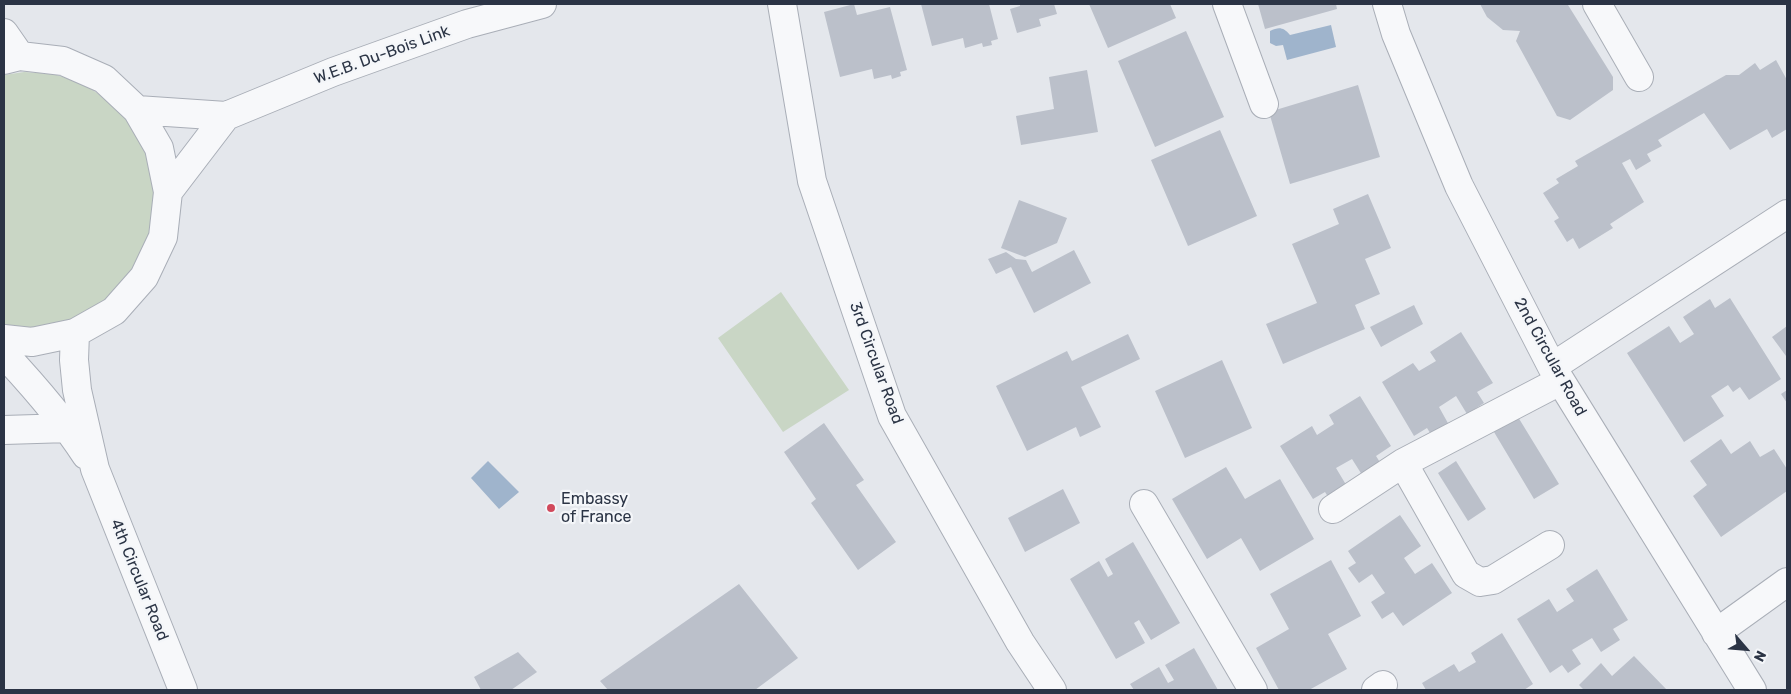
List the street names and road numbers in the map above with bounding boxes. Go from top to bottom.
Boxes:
street label: W.E.B. Du-Bois Link [311,21,453,89]
street label: 2nd Circular Road [1510,295,1590,419]
street label: 3rd Circular Road [845,299,907,427]
street label: 4th Circular Road [106,516,172,644]

